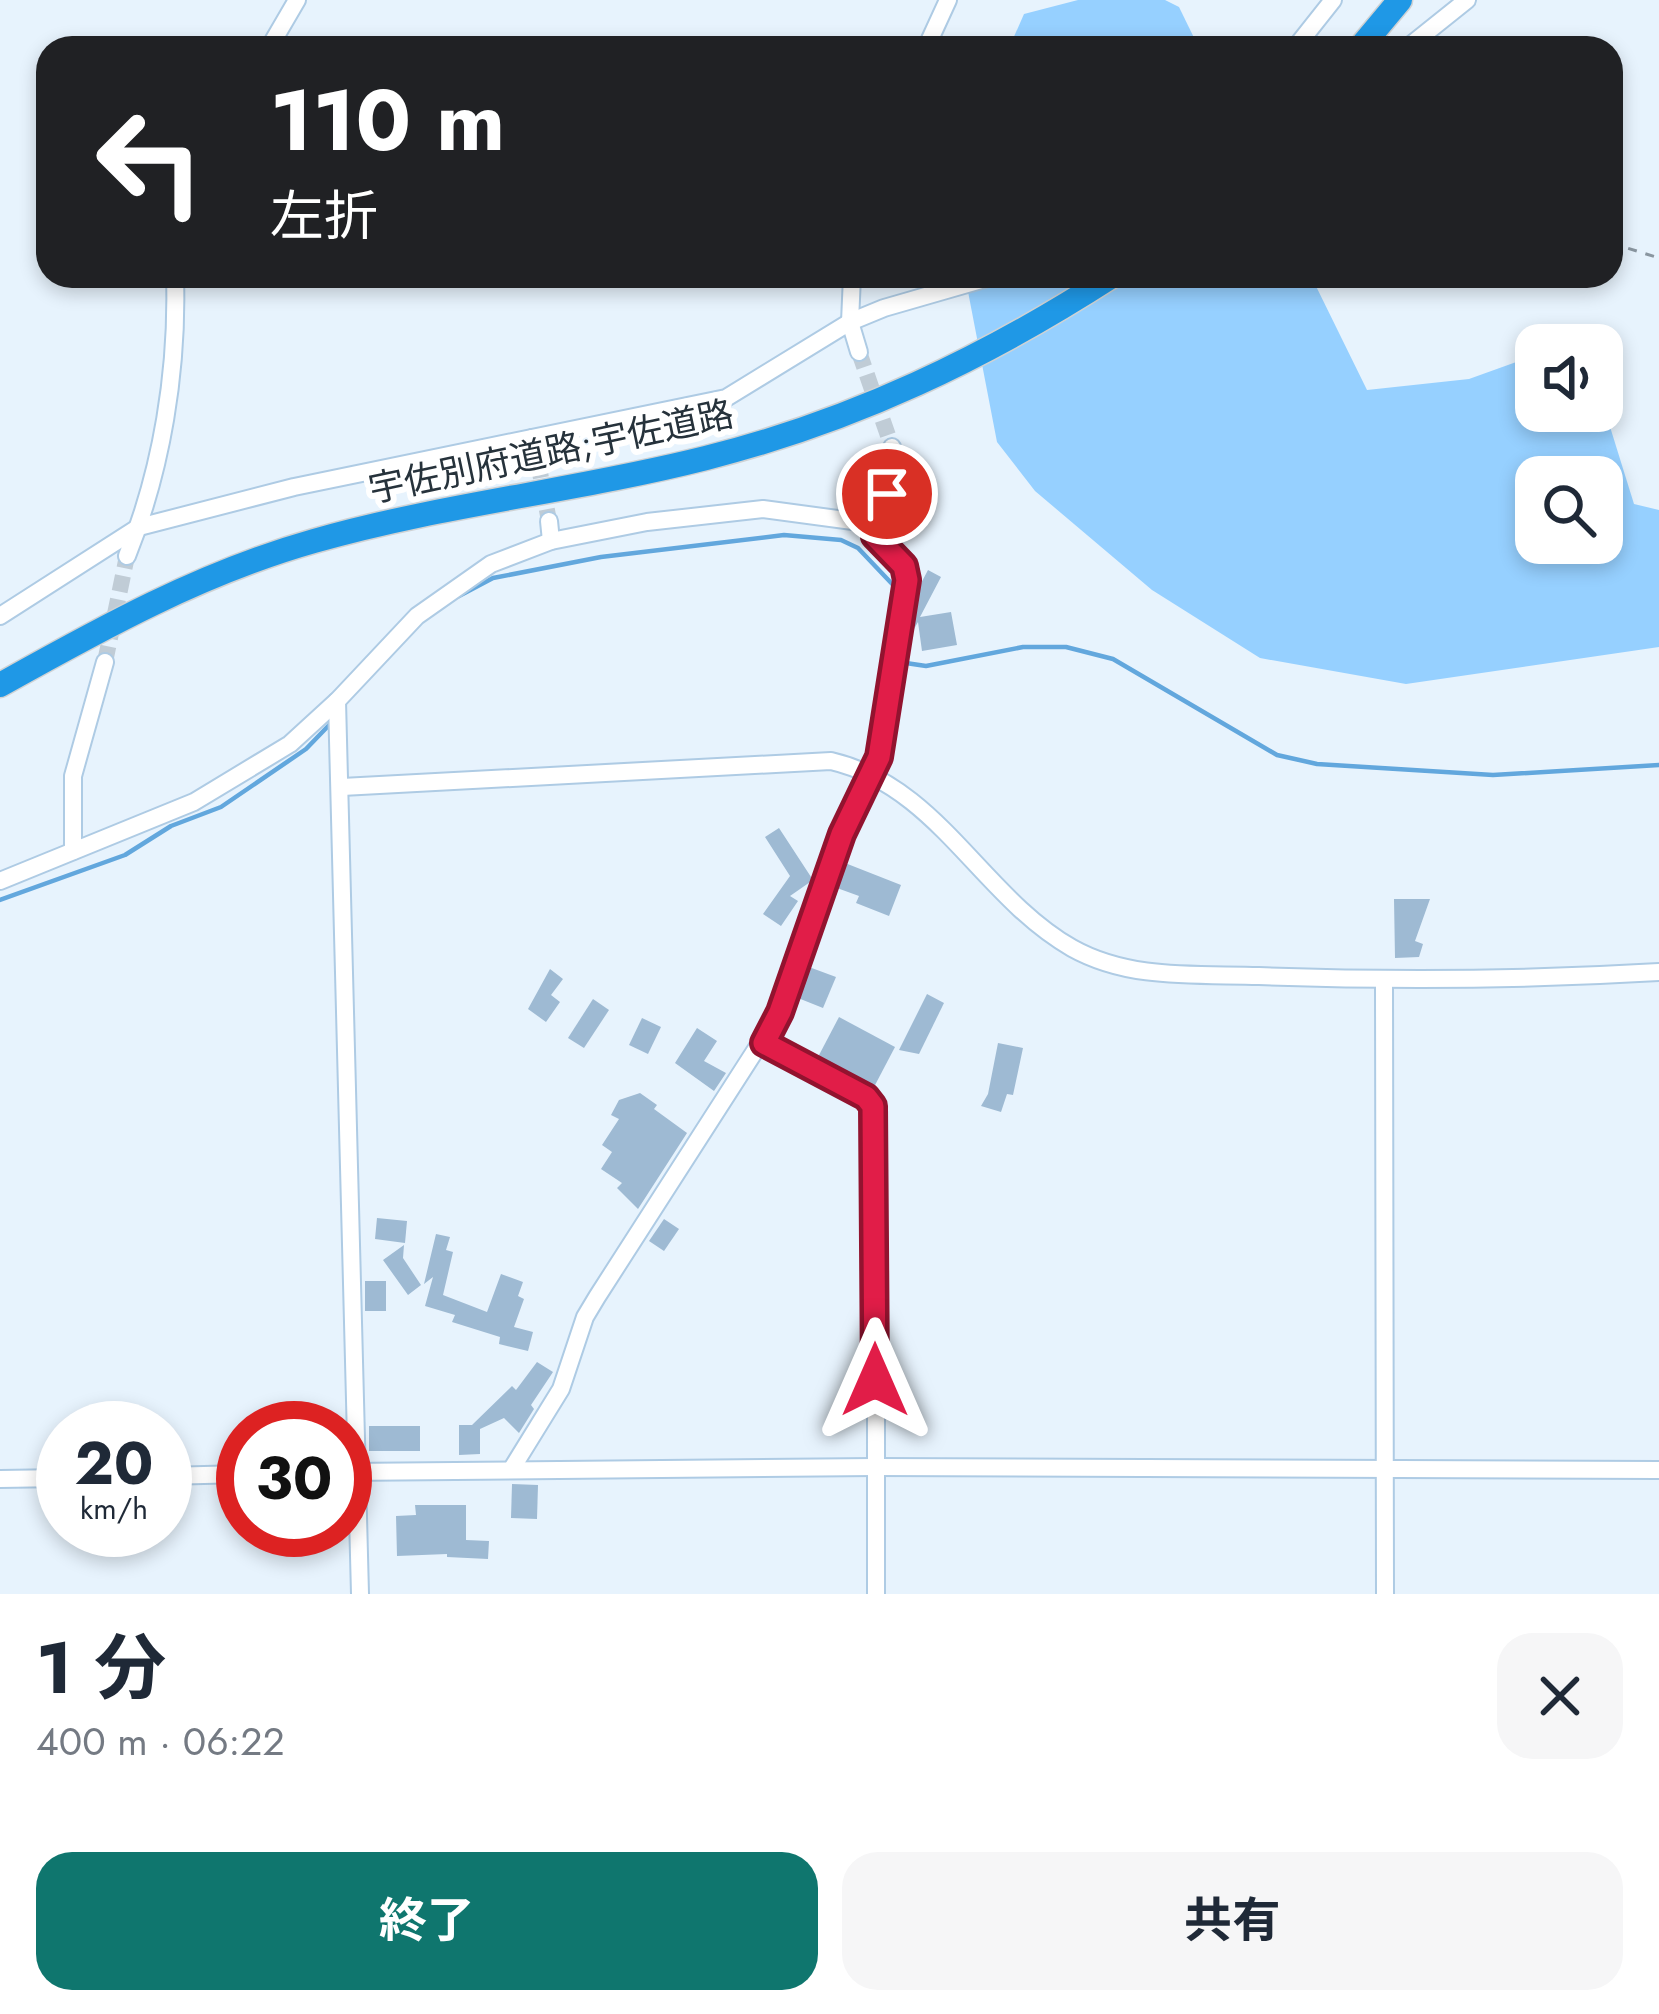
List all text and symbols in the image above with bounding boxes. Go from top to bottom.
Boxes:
text: 110 m [270,60,505,182]
icon: left [72,84,228,240]
text: 左折 [270,177,378,255]
map controls [1515,324,1623,564]
button: sound [1515,324,1623,432]
street label: 宇佐別府道路;宇佐道路 [364,387,738,515]
pin [836,443,938,545]
button: search [1515,456,1623,564]
icon: arrive [854,461,920,527]
position arrow [812,1317,938,1443]
speed limit sign: 30 [216,1401,372,1557]
text: 20 [74,1420,154,1507]
text: km/h [80,1487,148,1530]
text: 1 分 [36,1616,166,1720]
button: close [1497,1633,1623,1759]
text: 400 m · 06:22 [36,1713,285,1770]
button: 終了 [36,1852,818,1990]
button: 共有 [842,1852,1623,1990]

